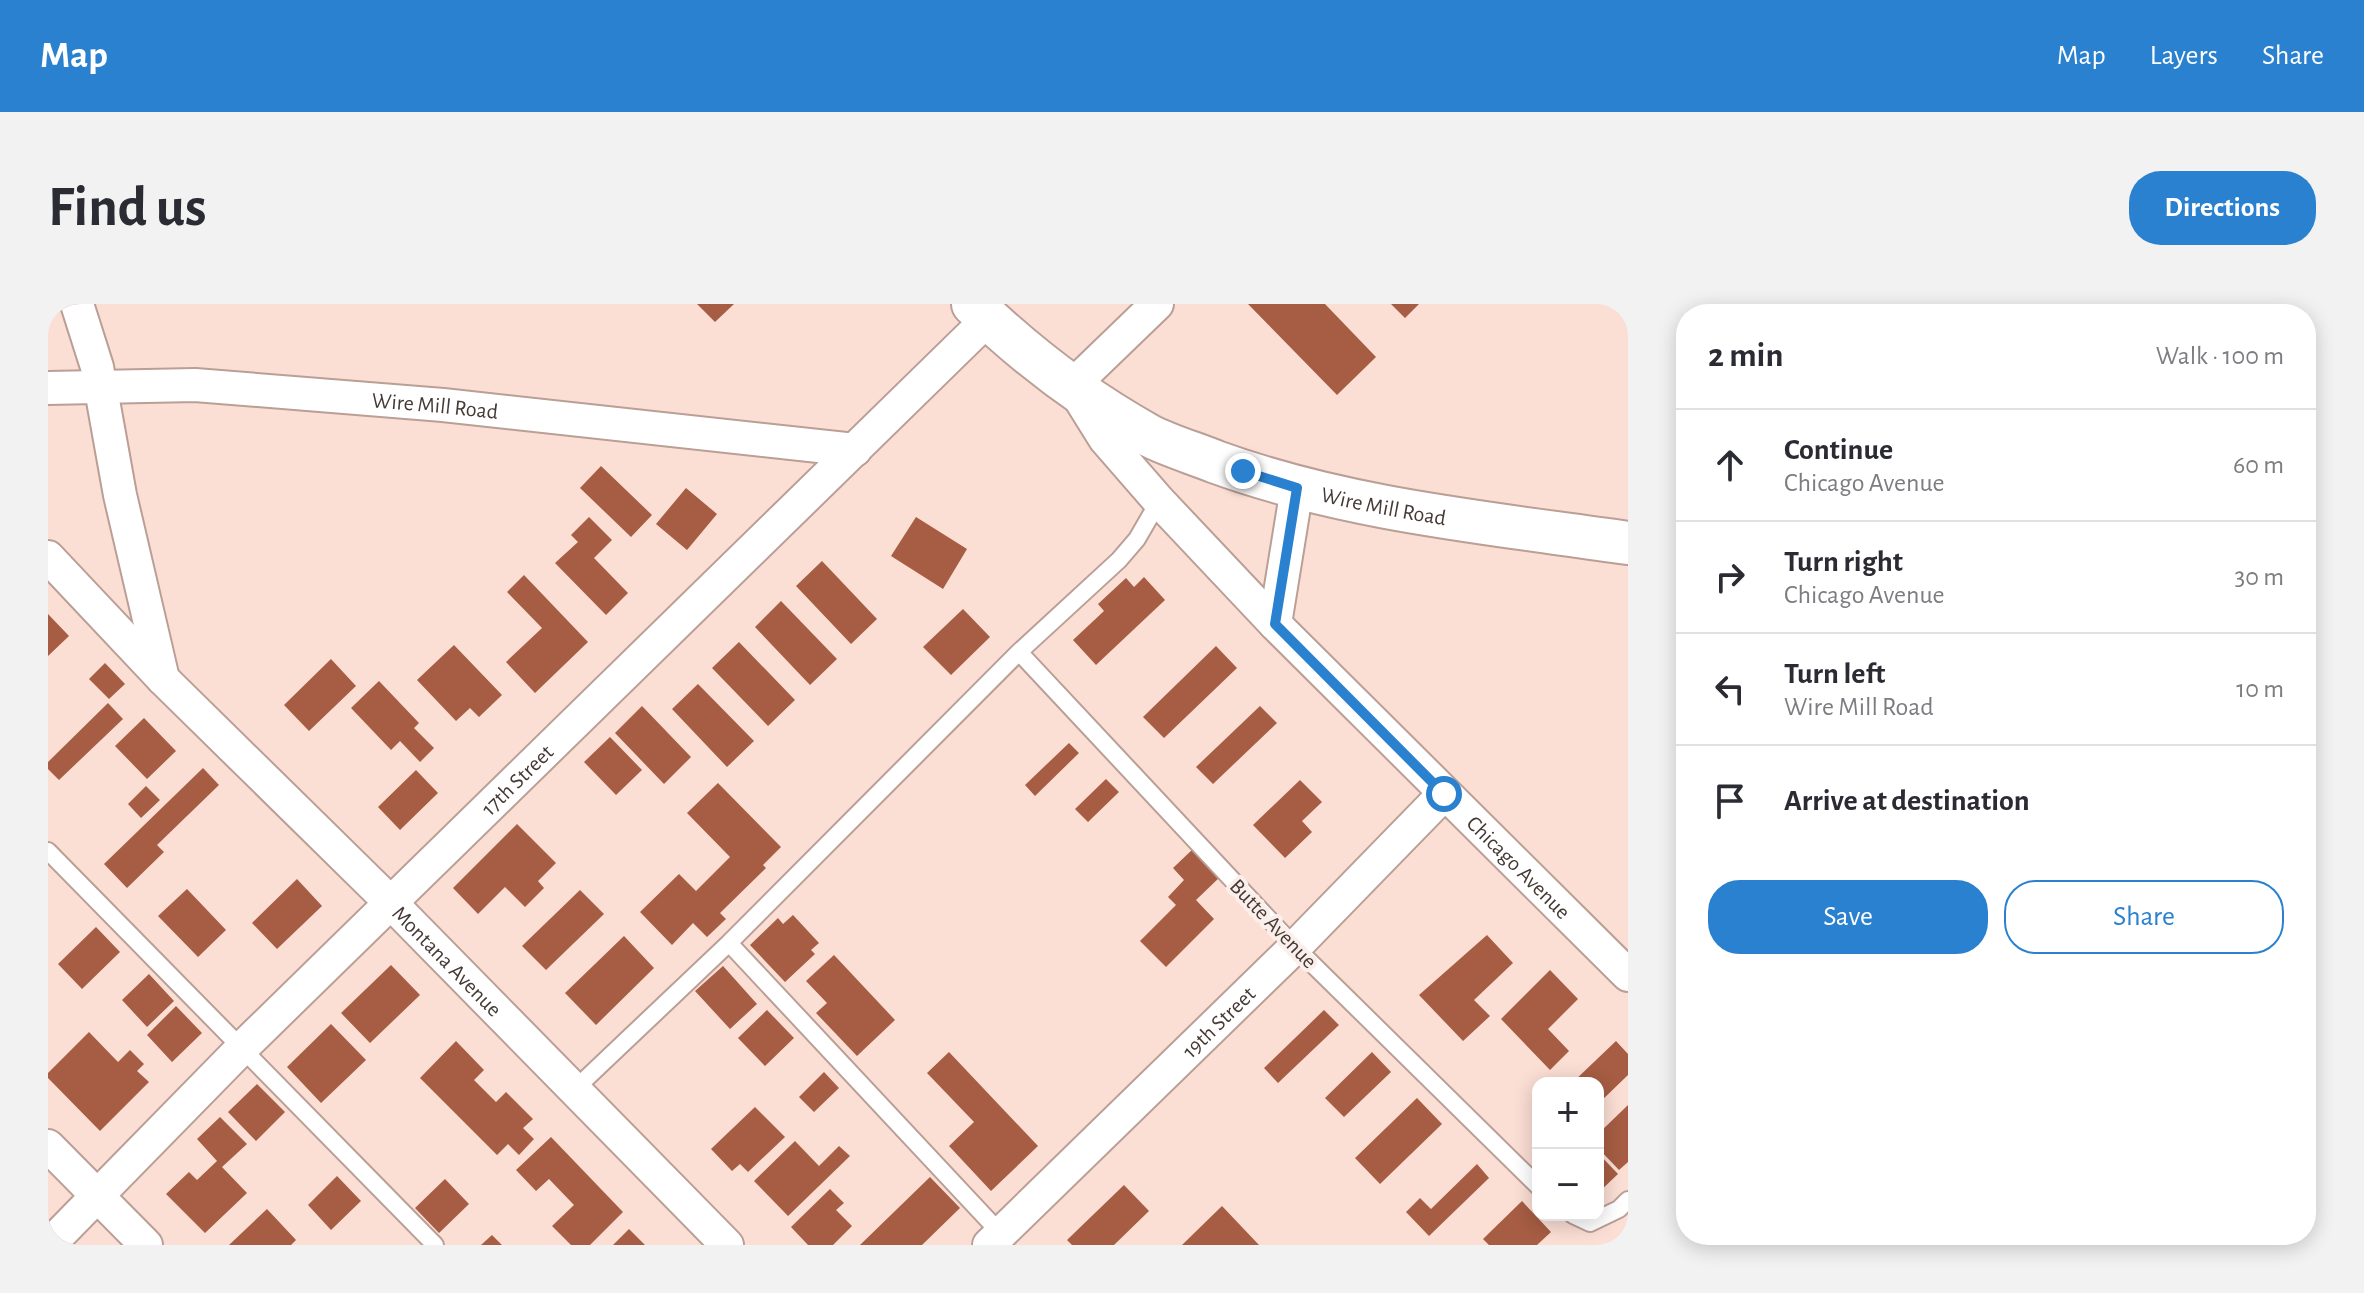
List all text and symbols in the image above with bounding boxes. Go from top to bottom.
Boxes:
text: Map [40,37,108,75]
text: Map [2057,42,2106,70]
text: Layers [2150,42,2218,70]
text: Share [2262,42,2324,70]
button: Directions [2129,171,2316,245]
text: Find us [48,180,206,236]
text: 2 min [1708,339,1783,373]
text: Walk · 100 m [2156,343,2284,369]
street label: Wire Mill Road [371,389,499,423]
text: Continue [1784,435,1893,465]
icon: ahead [1708,443,1752,487]
text: 60 m [2233,452,2284,478]
route end [1225,453,1261,489]
text: Chicago Avenue [1784,470,1945,496]
street label: Wire Mill Road [1319,484,1448,529]
text: Turn right [1784,547,1903,577]
icon: right [1708,555,1752,599]
text: 30 m [2234,564,2284,590]
text: Chicago Avenue [1784,582,1945,608]
text: Turn left [1784,659,1885,689]
icon: left [1708,667,1752,711]
text: 10 m [2236,676,2284,702]
text: Wire Mill Road [1784,694,1934,720]
street label: 17th Street [477,741,558,820]
route start [1426,776,1462,812]
icon: arrive [1708,779,1752,823]
text: Arrive at destination [1784,786,2030,816]
street label: Chicago Avenue [1462,812,1574,923]
street label: Butte Avenue [1226,875,1321,973]
button: Save [1708,880,1988,954]
button: Share [2004,880,2284,954]
street label: Montana Avenue [388,902,506,1021]
street label: 19th Street [1178,983,1260,1062]
map controls [1532,1077,1604,1221]
button: + [1532,1077,1604,1149]
button: − [1532,1149,1604,1221]

